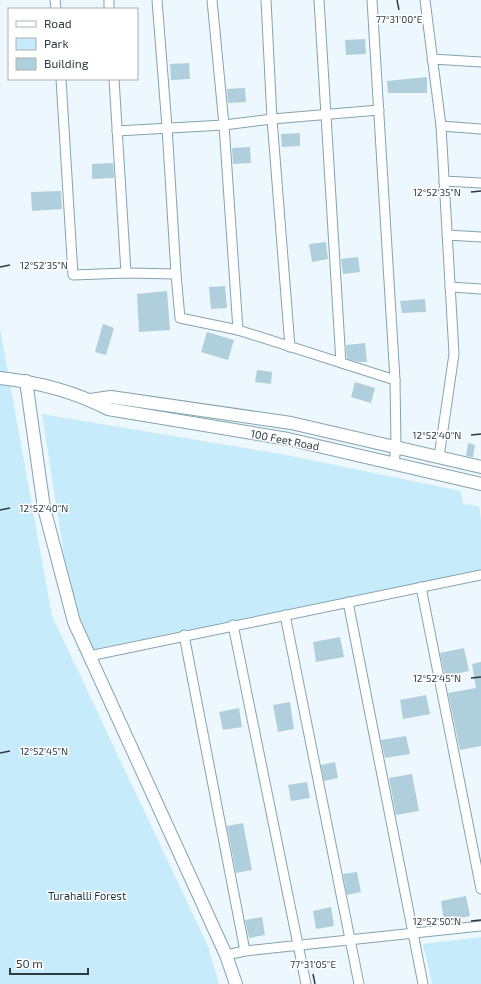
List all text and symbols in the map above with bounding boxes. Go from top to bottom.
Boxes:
legend [8,8,138,80]
text: 77°31'00"E [376,13,423,25]
text: Road [44,16,72,30]
text: Park [44,36,69,50]
text: Building [44,56,89,70]
text: 12°52'35"N [413,186,461,198]
text: 12°52'35"N [20,259,68,271]
street label: 100 Feet Road [250,426,321,453]
text: 12°52'40"N [413,429,461,441]
text: 12°52'40"N [20,502,68,514]
text: 12°52'45"N [413,672,461,684]
text: 12°52'45"N [20,745,68,757]
park label: Turahalli Forest [48,889,126,902]
text: 12°52'50"N [413,915,461,927]
scale bar [10,950,88,976]
text: 50 m [16,956,43,970]
text: 77°31'05"E [290,958,336,970]

